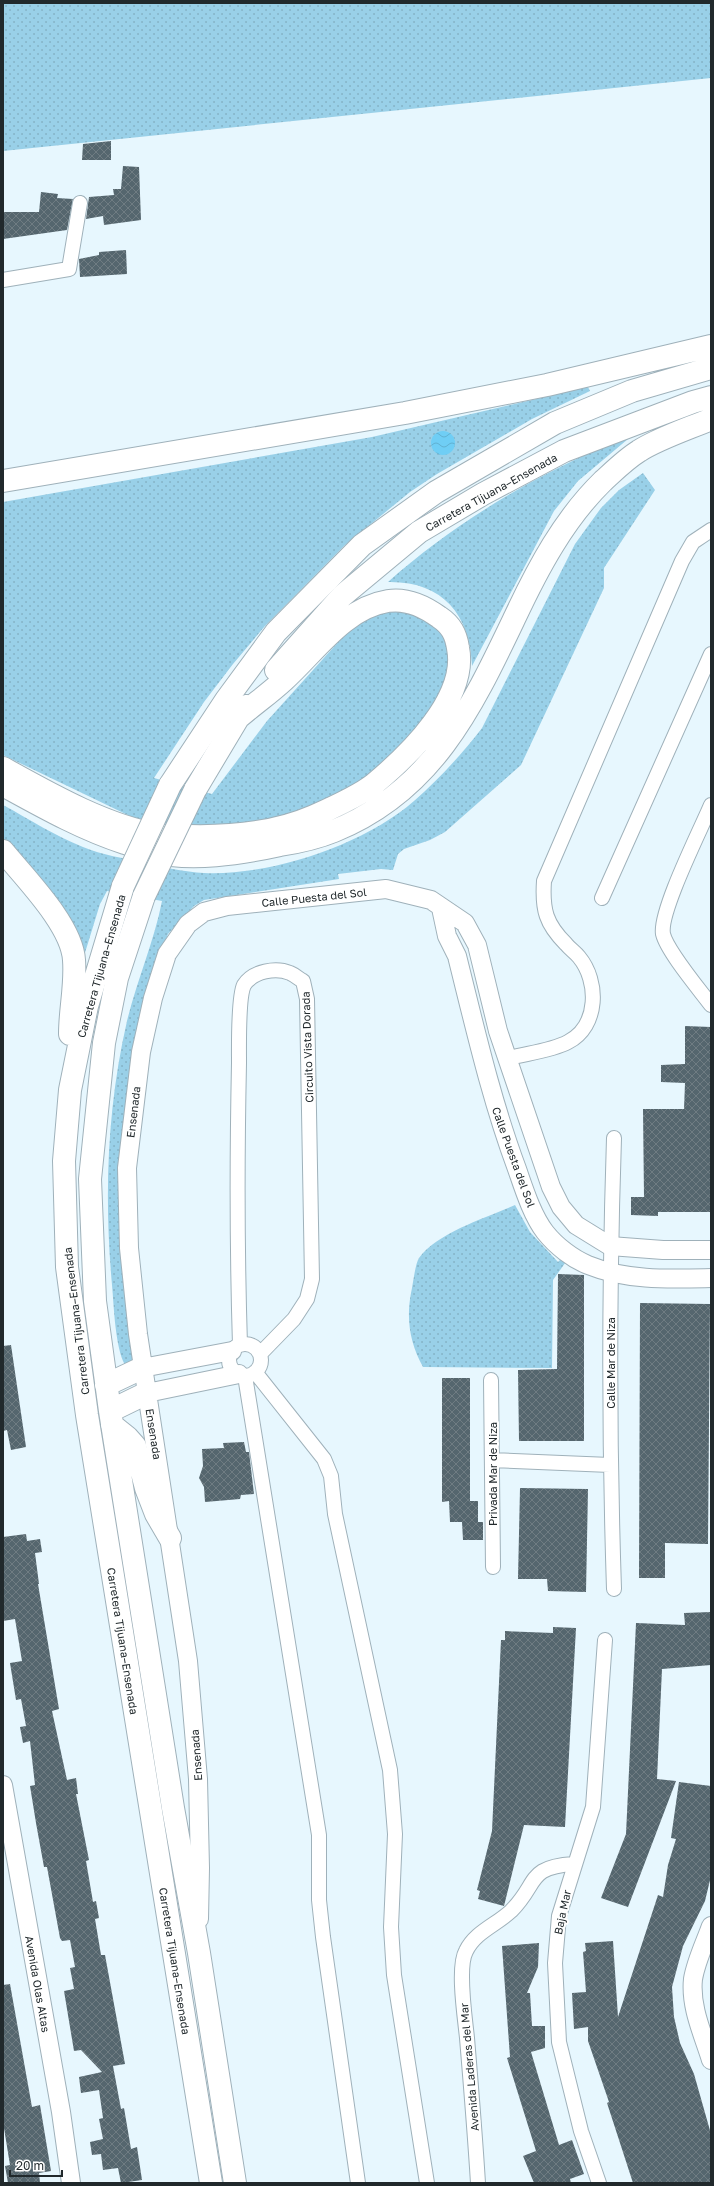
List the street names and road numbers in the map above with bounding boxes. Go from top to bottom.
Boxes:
street label: Carretera Tijuana–Ensenada [423,450,559,534]
street label: Calle Puesta del Sol [261,885,368,909]
street label: Carretera Tijuana–Ensenada [74,893,128,1039]
street label: Circuito Vista Dorada [299,991,315,1103]
street label: Ensenada [123,1086,143,1138]
street label: Calle Puesta del Sol [490,1105,538,1209]
street label: Carretera Tijuana–Ensenada [60,1247,92,1395]
street label: Calle Mar de Niza [604,1317,617,1409]
street label: Ensenada [144,1407,164,1461]
street label: Privada Mar de Niza [486,1422,499,1526]
street label: Carretera Tijuana–Ensenada [105,1567,141,1715]
street label: Ensenada [188,1729,204,1781]
street label: Carretera Tijuana–Ensenada [157,1887,193,2035]
street label: Baja Mar [551,1888,573,1936]
street label: Avenida Olas Altas [23,1935,53,2033]
street label: Avenida Laderas del Mar [457,2002,481,2132]

